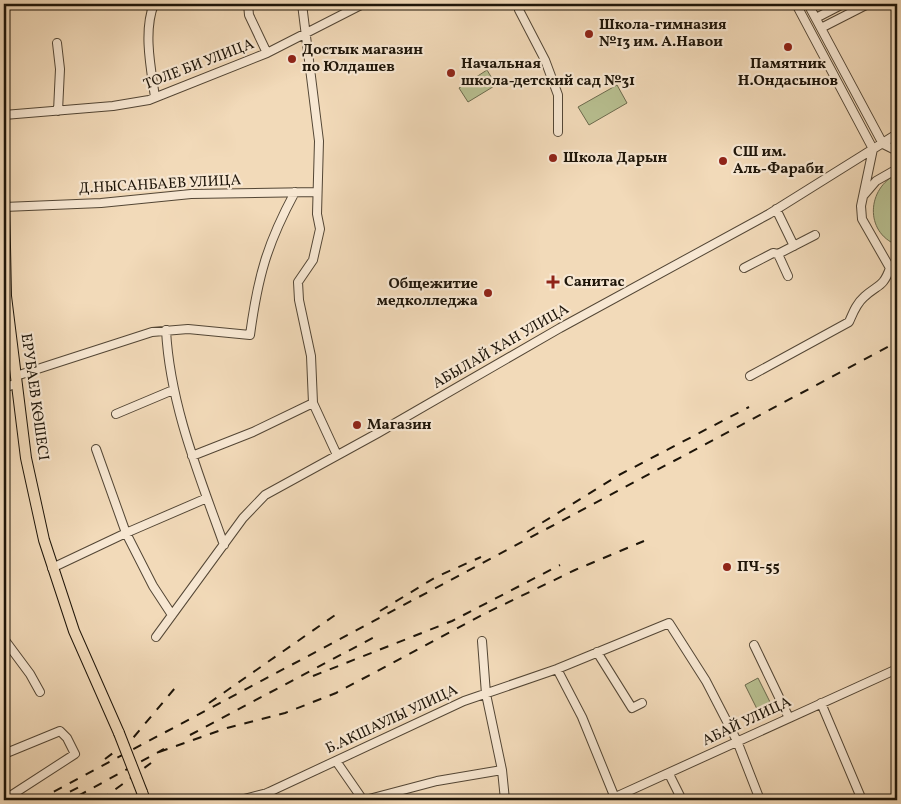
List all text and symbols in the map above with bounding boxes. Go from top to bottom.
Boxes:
place label: Школа-гимназия №13 им. А.Навои [599,15,727,53]
marker: Школа-гимназия №13 им. А.Навои [583,28,595,40]
street label: ТОЛЕ БИ УЛИЦА [141,34,258,96]
place label: Достык магазин по Юлдашев [302,40,423,78]
marker: Памятник Н.Ондасынов [782,41,794,53]
marker: Достык магазин по Юлдашев [286,53,298,65]
place label: Начальная школа-детский сад №31 [461,54,635,92]
place label: Памятник Н.Ондасынов [738,54,839,92]
marker: Начальная школа-детский сад №31 [445,67,457,79]
place label: СШ им. Аль-Фараби [733,142,824,180]
place label: Школа Дарын [563,148,667,169]
marker: Школа Дарын [547,152,559,164]
marker: СШ им. Аль-Фараби [717,155,729,167]
street label: Д.НЫСАНБАЕВ УЛИЦА [78,170,242,200]
place label: Санитас [564,272,625,293]
place label: Общежитие медколледжа [377,274,478,312]
marker: Санитас [546,275,560,289]
marker: Общежитие медколледжа [482,287,494,299]
street label: АБЫЛАЙ ХАН УЛИЦА [429,299,573,395]
street label: ЕРУБАЕВ КӨШЕСІ [15,332,53,462]
place label: Магазин [367,415,432,436]
marker: Магазин [351,419,363,431]
place label: ПЧ-55 [737,557,780,578]
marker: ПЧ-55 [721,561,733,573]
street label: Б.АКШАУЛЫ УЛИЦА [322,680,462,760]
street label: АБАЙ УЛИЦА [699,692,795,752]

